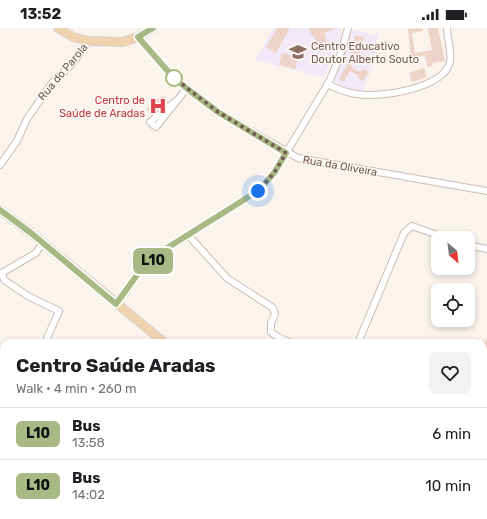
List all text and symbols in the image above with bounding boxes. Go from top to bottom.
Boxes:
text: 13:52 [20,5,61,23]
place label: Centro Educativo Doutor Alberto Souto [311,40,419,66]
street label: Rua do Parola [35,41,91,103]
school or university icon: Centro Educativo Doutor Alberto Souto [288,42,308,62]
unlabelled marker [165,69,183,87]
place label: Centro de Saúde de Aradas [59,94,145,120]
hospital icon: Centro de Saúde de Aradas [148,96,168,116]
street label: Rua da Oliveira [302,153,378,179]
your location [248,181,268,201]
north arrow [431,231,475,275]
map controls [431,231,475,327]
line badge: L10 [130,248,176,274]
text: L10 [141,252,165,269]
button: locate [431,283,475,327]
button: heart [429,352,471,394]
text: Centro Saúde Aradas [16,354,216,377]
text: Walk · 4 min · 260 m [16,381,137,396]
text: Bus [72,417,100,435]
text: L10 [26,425,50,442]
text: 6 min [432,425,471,443]
text: 13:58 [72,435,105,450]
text: Bus [72,469,100,487]
text: L10 [26,477,50,494]
text: 10 min [425,477,471,495]
text: 14:02 [72,487,105,502]

